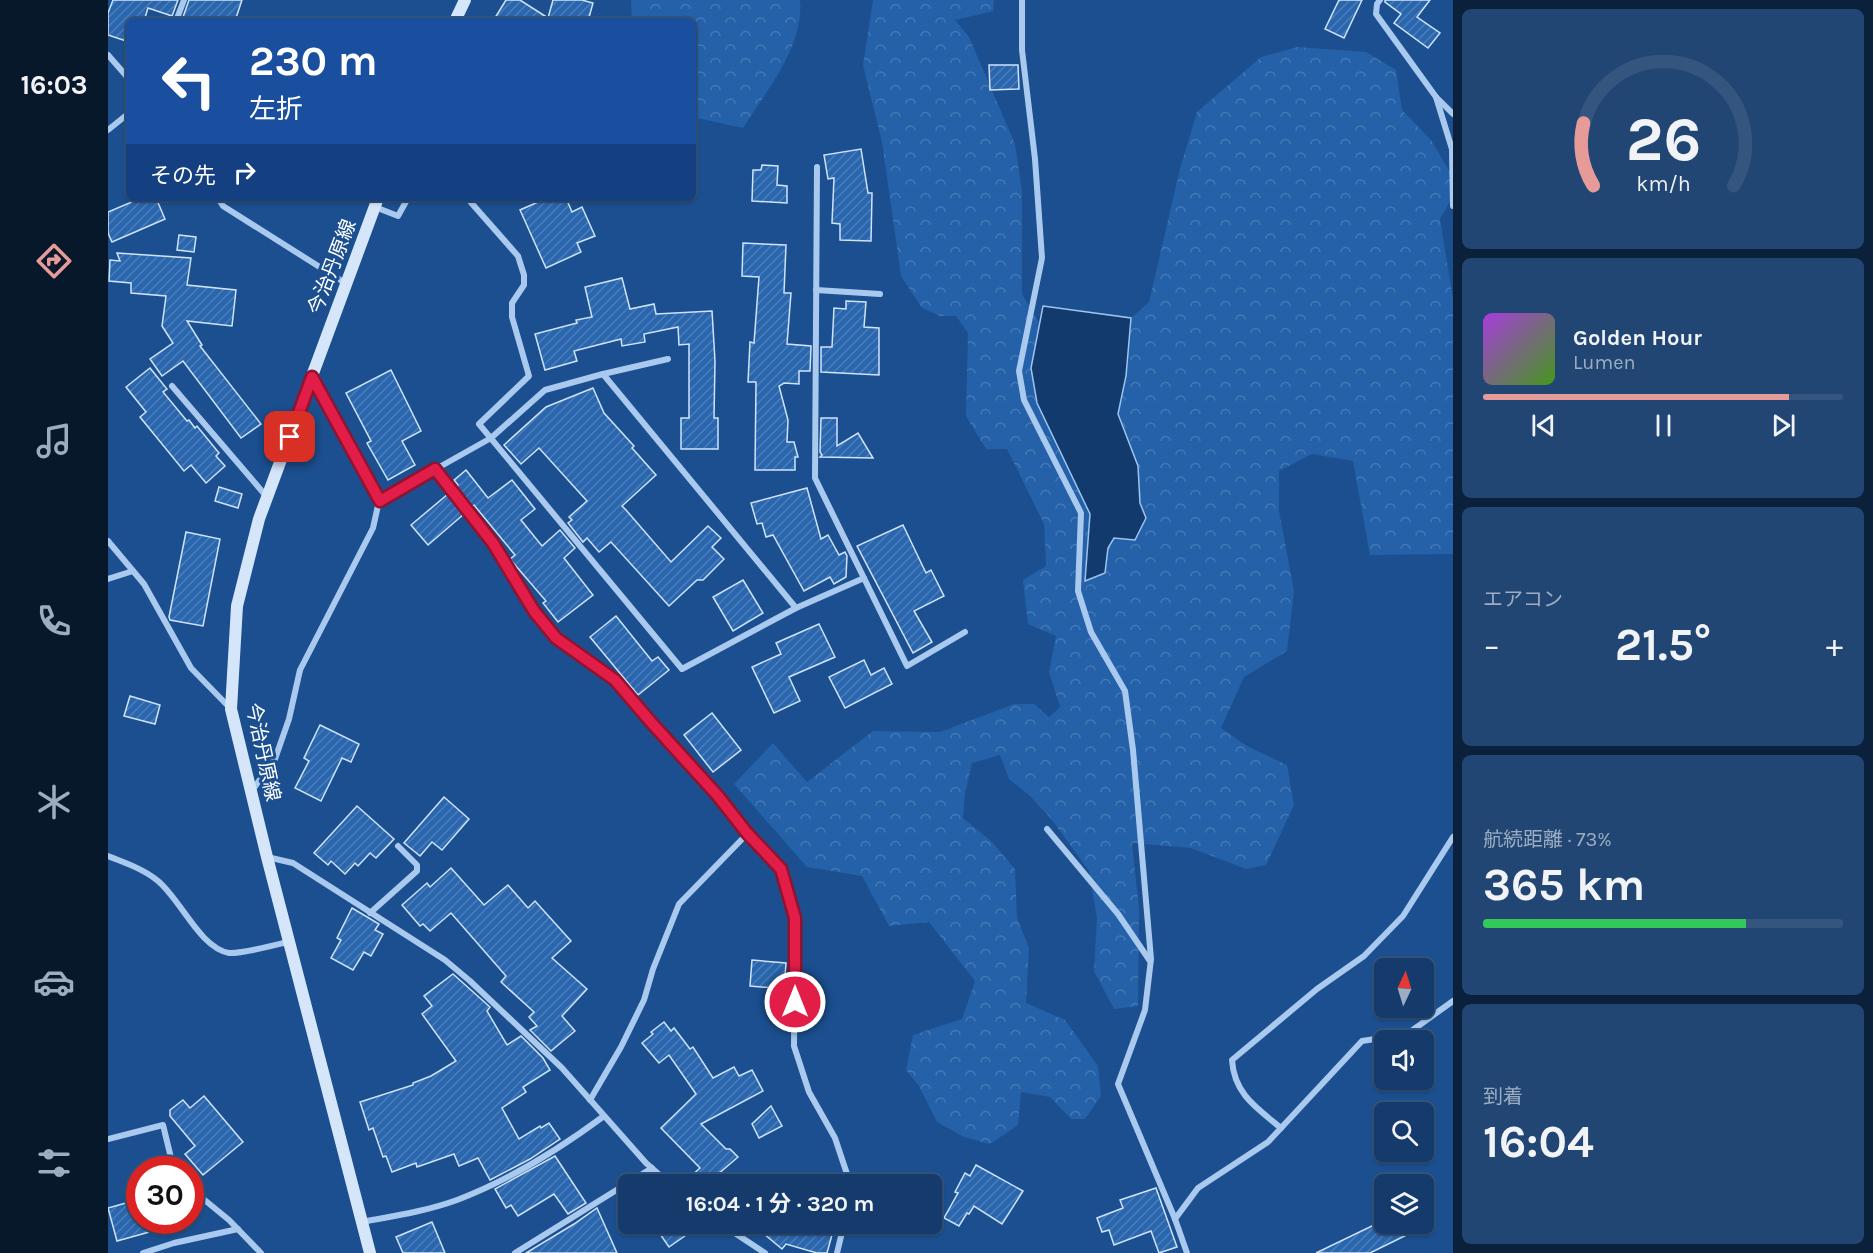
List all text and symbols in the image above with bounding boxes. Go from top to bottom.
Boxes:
text: 230 m [249,36,378,86]
icon: left [150,42,228,120]
text: 16:03 [20,69,88,101]
text: 左折 [249,93,303,125]
text: 26 [1625,103,1701,176]
icon: right [228,156,261,189]
text: その先 [150,163,216,189]
text: km/h [1636,171,1690,196]
street label: 今治丹原線 [303,216,361,318]
icon: directions [33,240,75,282]
text: Golden Hour [1573,325,1702,351]
text: Lumen [1573,351,1636,374]
icon: previous [1527,409,1560,442]
icon: pause [1647,409,1680,442]
icon: next [1767,409,1800,442]
pin [264,411,315,462]
icon: music [33,420,75,462]
icon: arrive [273,420,306,453]
text: エアコン [1483,588,1563,611]
icon: phone [33,600,75,642]
text: 21.5° [1615,619,1711,671]
text: − [1483,626,1500,664]
text: + [1826,626,1843,664]
street label: 今治丹原線 [241,701,285,803]
icon: climate [33,781,75,823]
text: 航続距離 · 73% [1483,828,1612,851]
text: 365 km [1483,859,1645,911]
north arrow [1374,958,1434,1018]
map controls [1374,958,1434,1234]
icon: car [33,961,75,1003]
position arrow [763,970,827,1034]
button: sound [1374,1030,1434,1090]
text: 到着 [1483,1085,1523,1108]
button: search [1374,1102,1434,1162]
text: 16:04 [1483,1116,1594,1168]
icon: filters [33,1142,75,1184]
speed limit sign: 30 [126,1156,204,1234]
button: layers [1374,1174,1434,1234]
text: 16:04 · 1 分 · 320 m [686,1191,874,1217]

